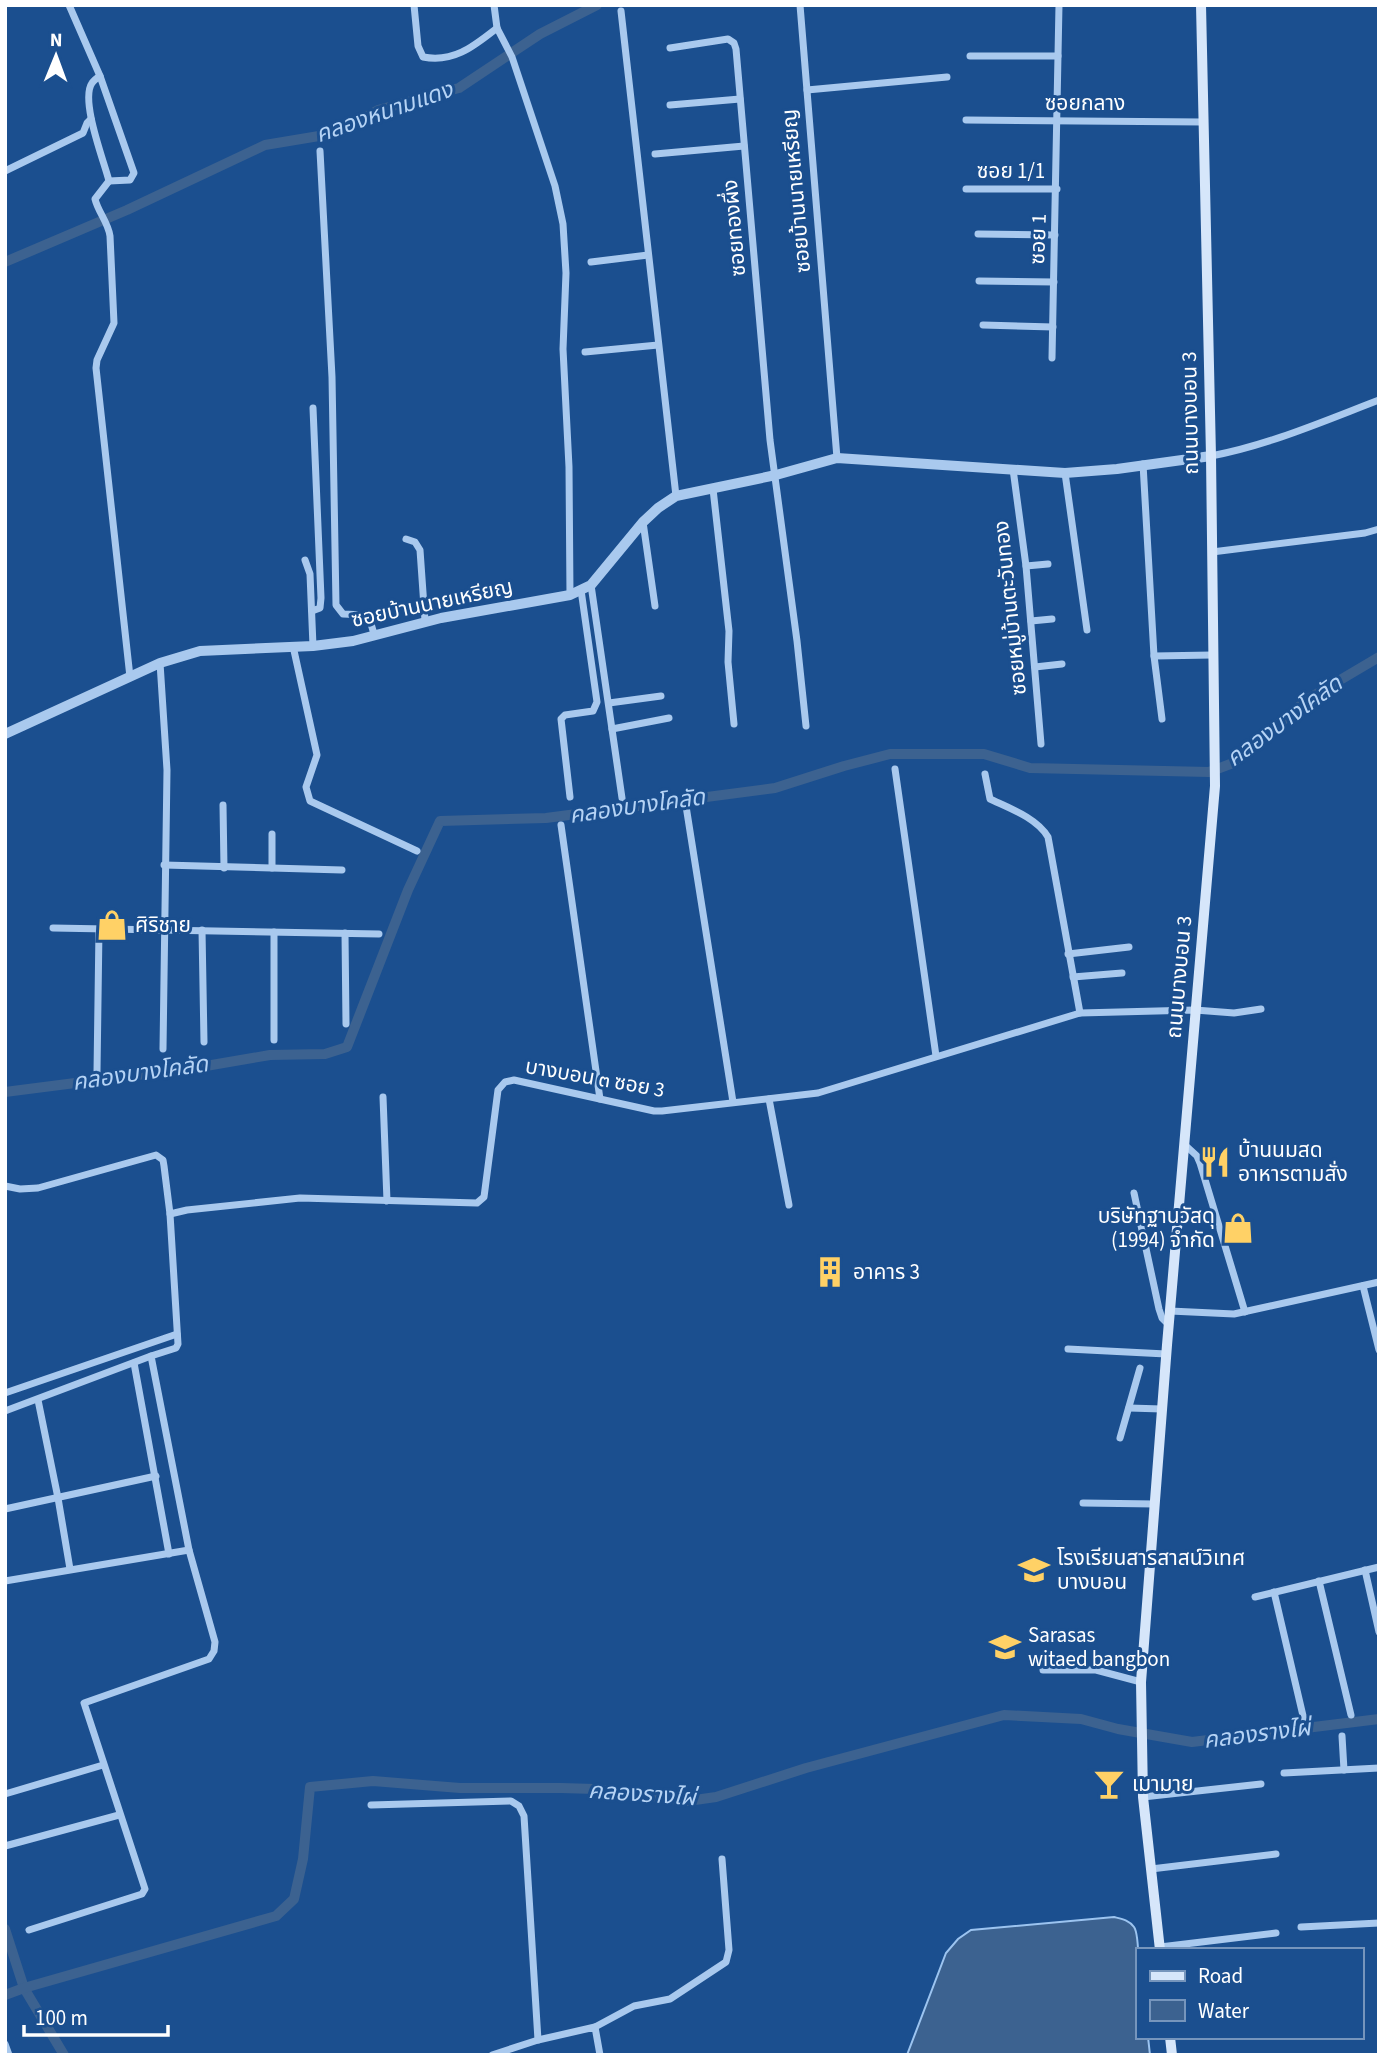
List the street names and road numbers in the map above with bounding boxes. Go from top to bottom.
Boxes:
street label: ซอยกลาง [1045,88,1125,118]
street label: ซอยบ้านนายเหรียญ [774,108,818,274]
street label: ซอย 1/1 [977,156,1045,186]
street label: ซอยทองผึ่ง [715,178,753,278]
street label: ซอย 1 [1022,213,1054,265]
street label: ถนนบางบอน 3 [1174,351,1206,475]
street label: ซอยหมู่บ้านตะวันทอง [986,519,1034,697]
street label: ซอยบ้านนายเหรียญ [348,571,516,635]
street label: ถนนบางบอน 3 [1159,914,1199,1040]
street label: บางบอน ๓ ซอย 3 [523,1051,667,1105]

